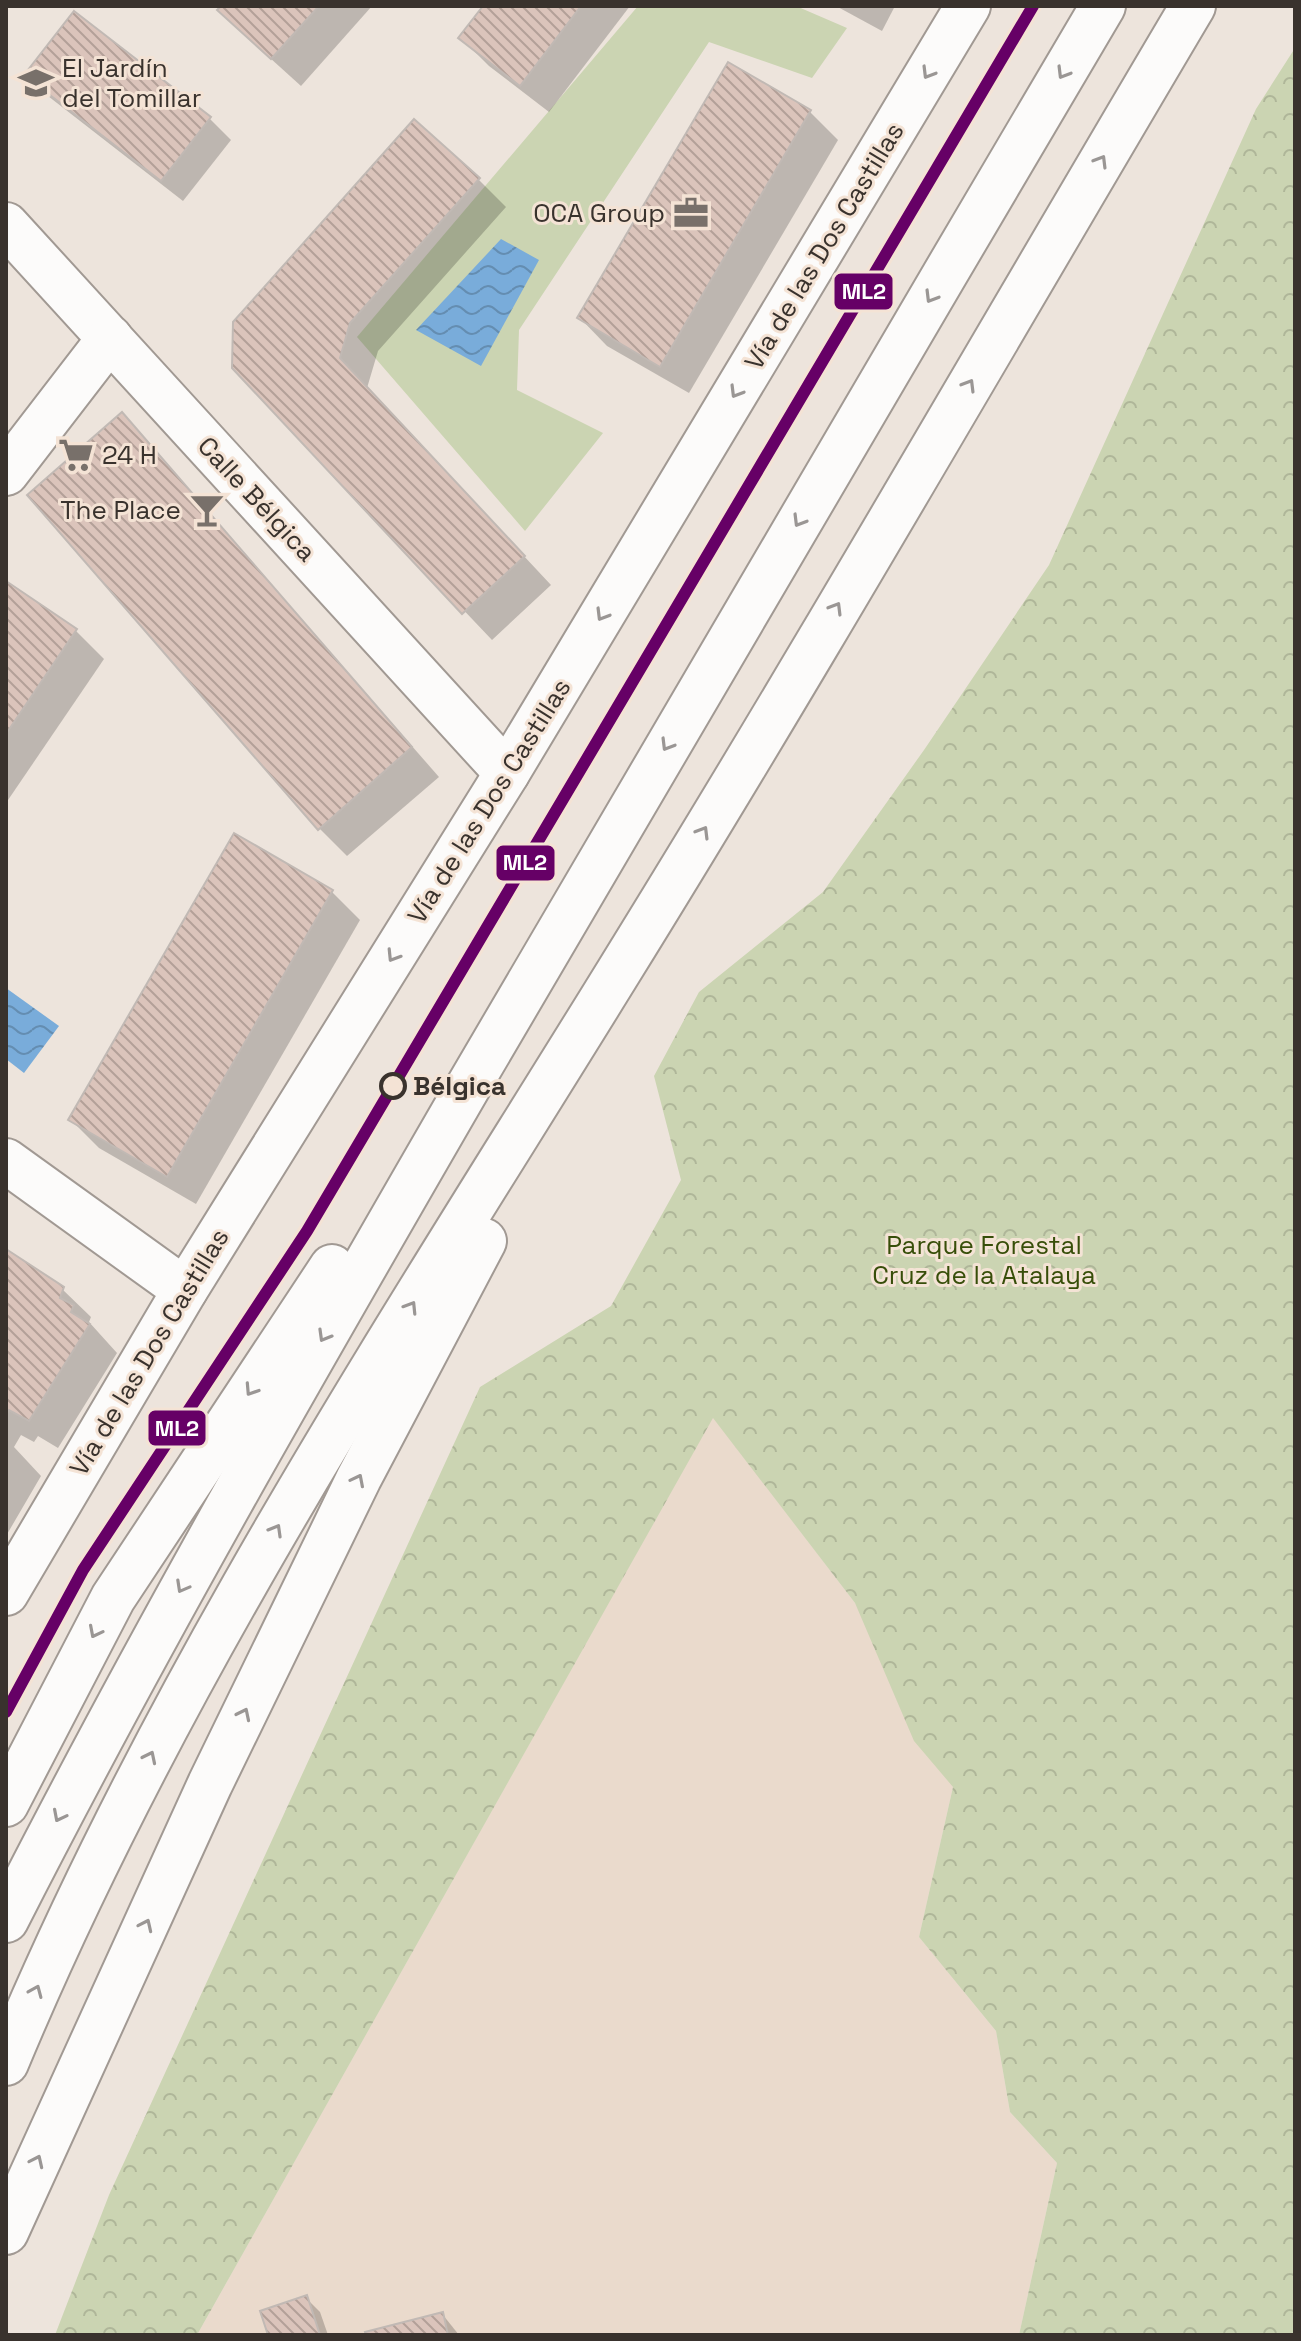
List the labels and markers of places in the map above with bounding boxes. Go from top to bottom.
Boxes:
place label: El Jardín del Tomillar [62,51,202,115]
school or university icon: El Jardín del Tomillar [17,64,55,102]
office icon: OCA Group [672,194,710,232]
place label: OCA Group [533,196,665,230]
supermarket icon: 24 H [57,436,95,474]
place label: 24 H [102,438,157,472]
bar icon: The Place [188,491,226,529]
place label: The Place [60,493,181,527]
place label: Bélgica [413,1069,506,1103]
marker: Bélgica [380,1073,406,1099]

